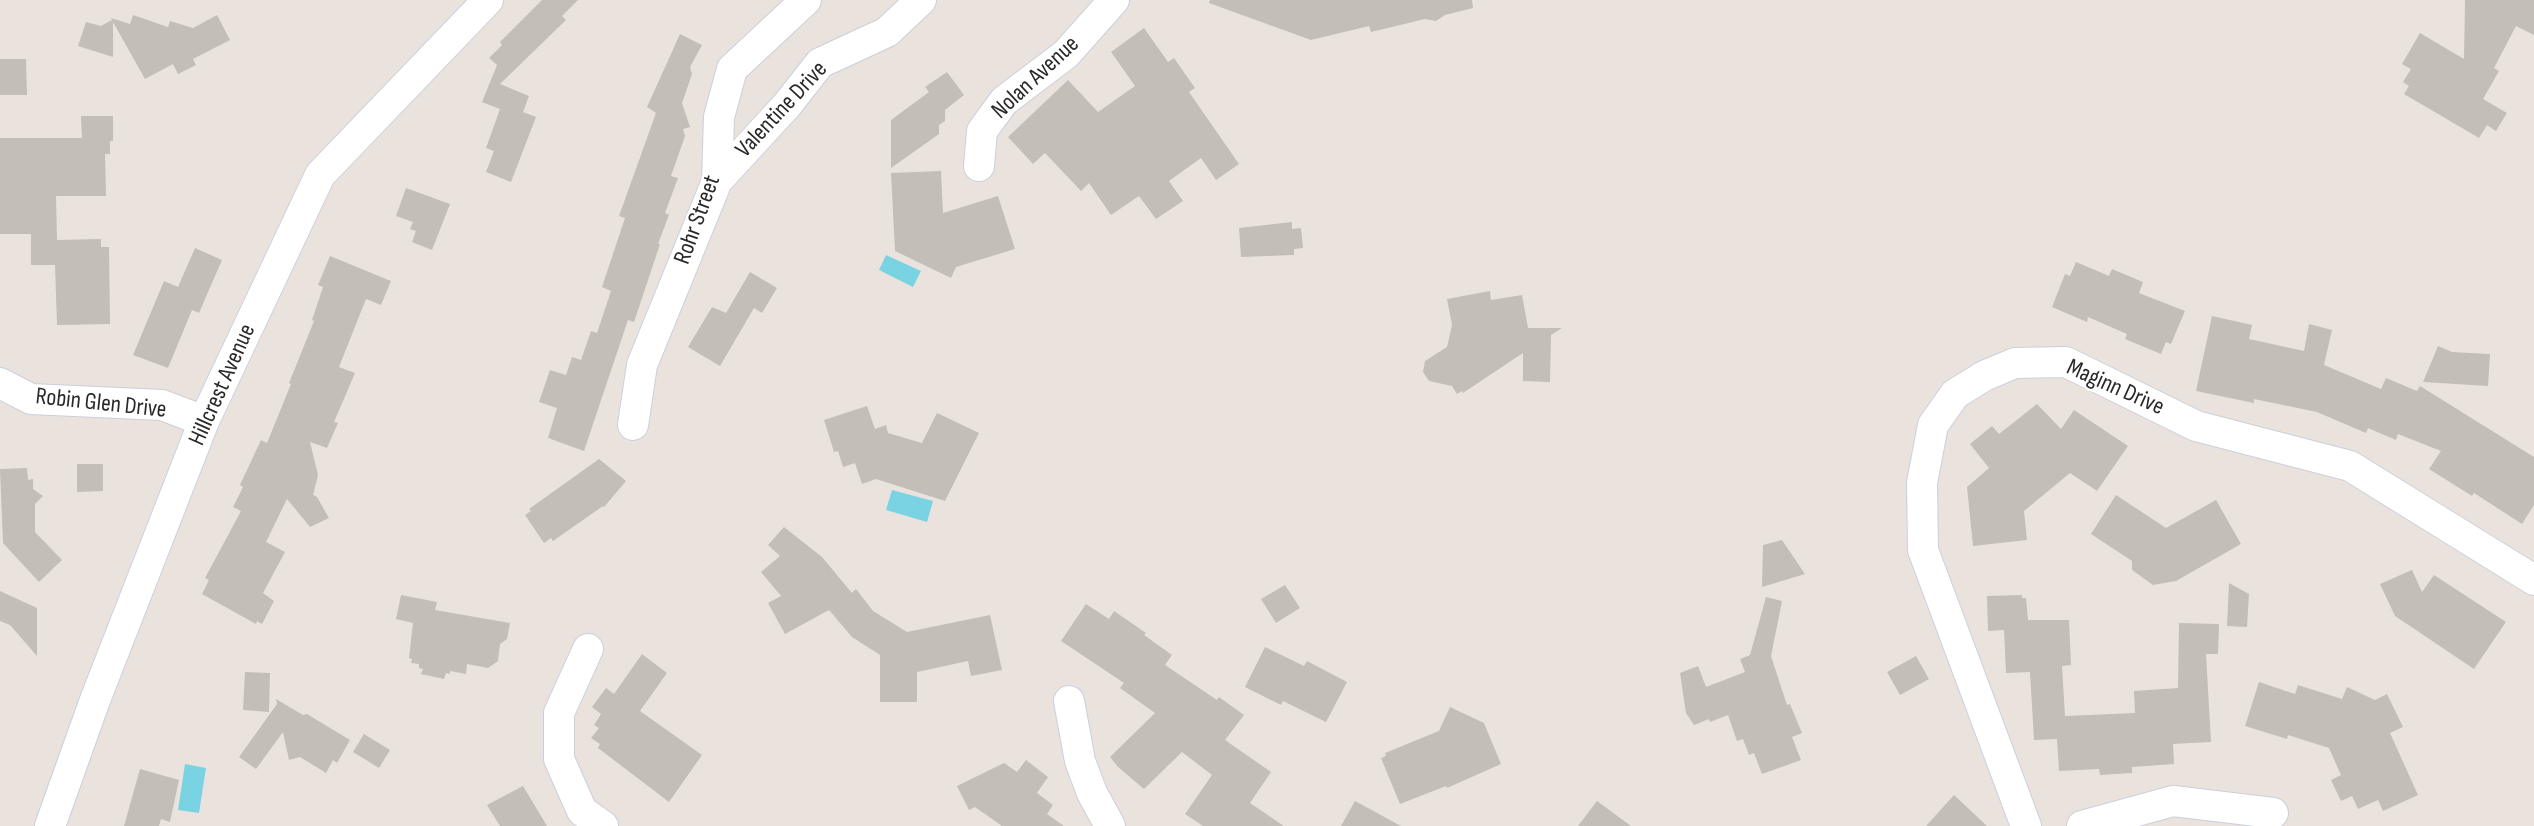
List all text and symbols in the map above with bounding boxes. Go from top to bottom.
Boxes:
street label: Nolan Avenue [986,30,1086,126]
street label: Valentine Drive [730,56,834,164]
street label: Rohr Street [669,172,727,268]
street label: Hillcrest Avenue [183,320,263,450]
street label: Maginn Drive [2062,354,2168,422]
street label: Robin Glen Drive [34,383,168,425]

